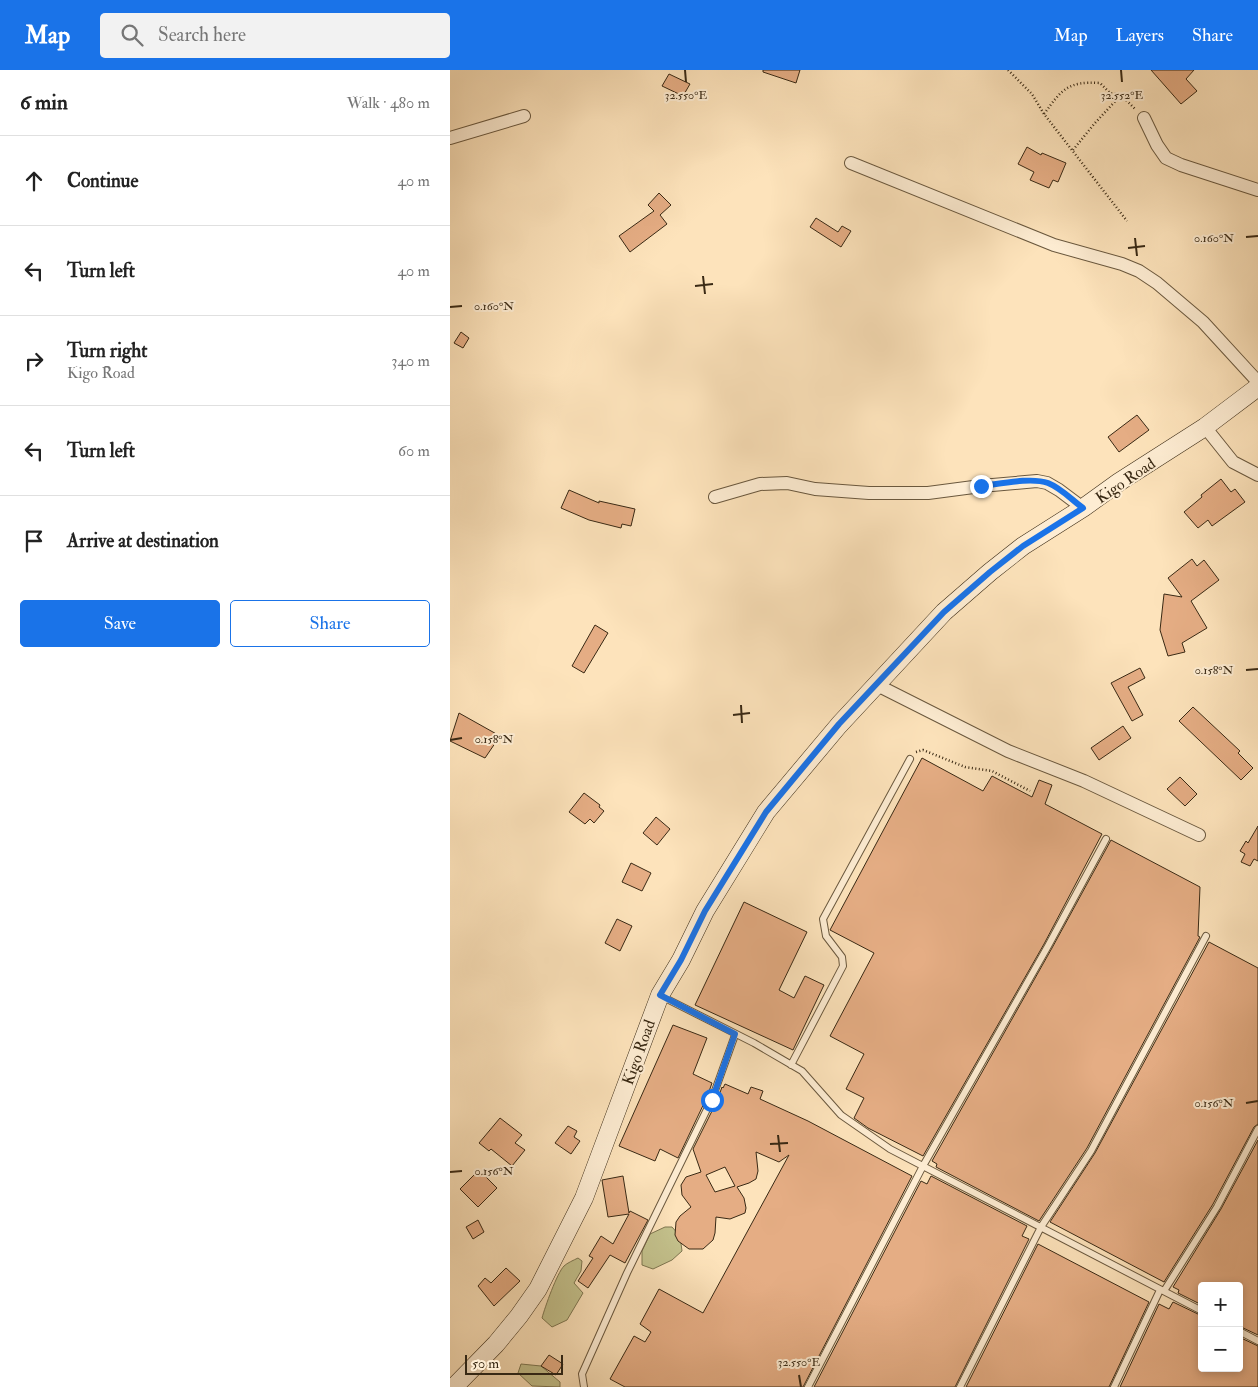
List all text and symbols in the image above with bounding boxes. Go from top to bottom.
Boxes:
search box [100,13,450,58]
text: Map [25,20,70,51]
icon: search [118,21,146,49]
text: Search here [158,23,246,47]
text: Map [1054,24,1088,47]
text: Layers [1116,24,1164,47]
text: Share [1192,24,1233,47]
text: 32.550°E [665,88,708,103]
text: 32.552°E [1101,88,1143,103]
text: 6 min [20,89,68,116]
text: Walk · 480 m [347,93,430,113]
icon: ahead [20,167,48,195]
text: Continue [67,169,138,193]
text: 40 m [397,171,430,191]
text: 0.160°N [1194,231,1234,246]
icon: left [20,257,48,285]
text: Turn left [67,259,135,283]
text: 40 m [397,261,430,281]
text: 0.160°N [474,299,514,314]
text: Turn right [67,339,147,363]
icon: right [20,347,48,375]
text: 340 m [391,351,430,371]
text: Kigo Road [67,363,135,383]
icon: left [20,437,48,465]
text: Turn left [67,439,135,463]
text: 60 m [398,441,430,461]
street label: Kigo Road [1092,454,1159,508]
route end [970,475,993,498]
icon: arrive [20,527,48,555]
text: Arrive at destination [67,529,219,553]
button: Save [20,600,220,647]
button: Share [230,600,430,647]
text: 0.158°N [1195,663,1234,678]
text: 0.158°N [475,732,514,747]
street label: Kigo Road [618,1017,660,1088]
route start [701,1089,724,1112]
text: 0.156°N [1195,1096,1234,1111]
text: 0.156°N [475,1164,514,1179]
map controls [1198,1282,1243,1372]
button: + [1198,1282,1243,1327]
button: − [1198,1327,1243,1372]
scale bar [465,1352,562,1375]
text: 50 m [472,1355,499,1372]
text: 32.550°E [778,1355,821,1370]

